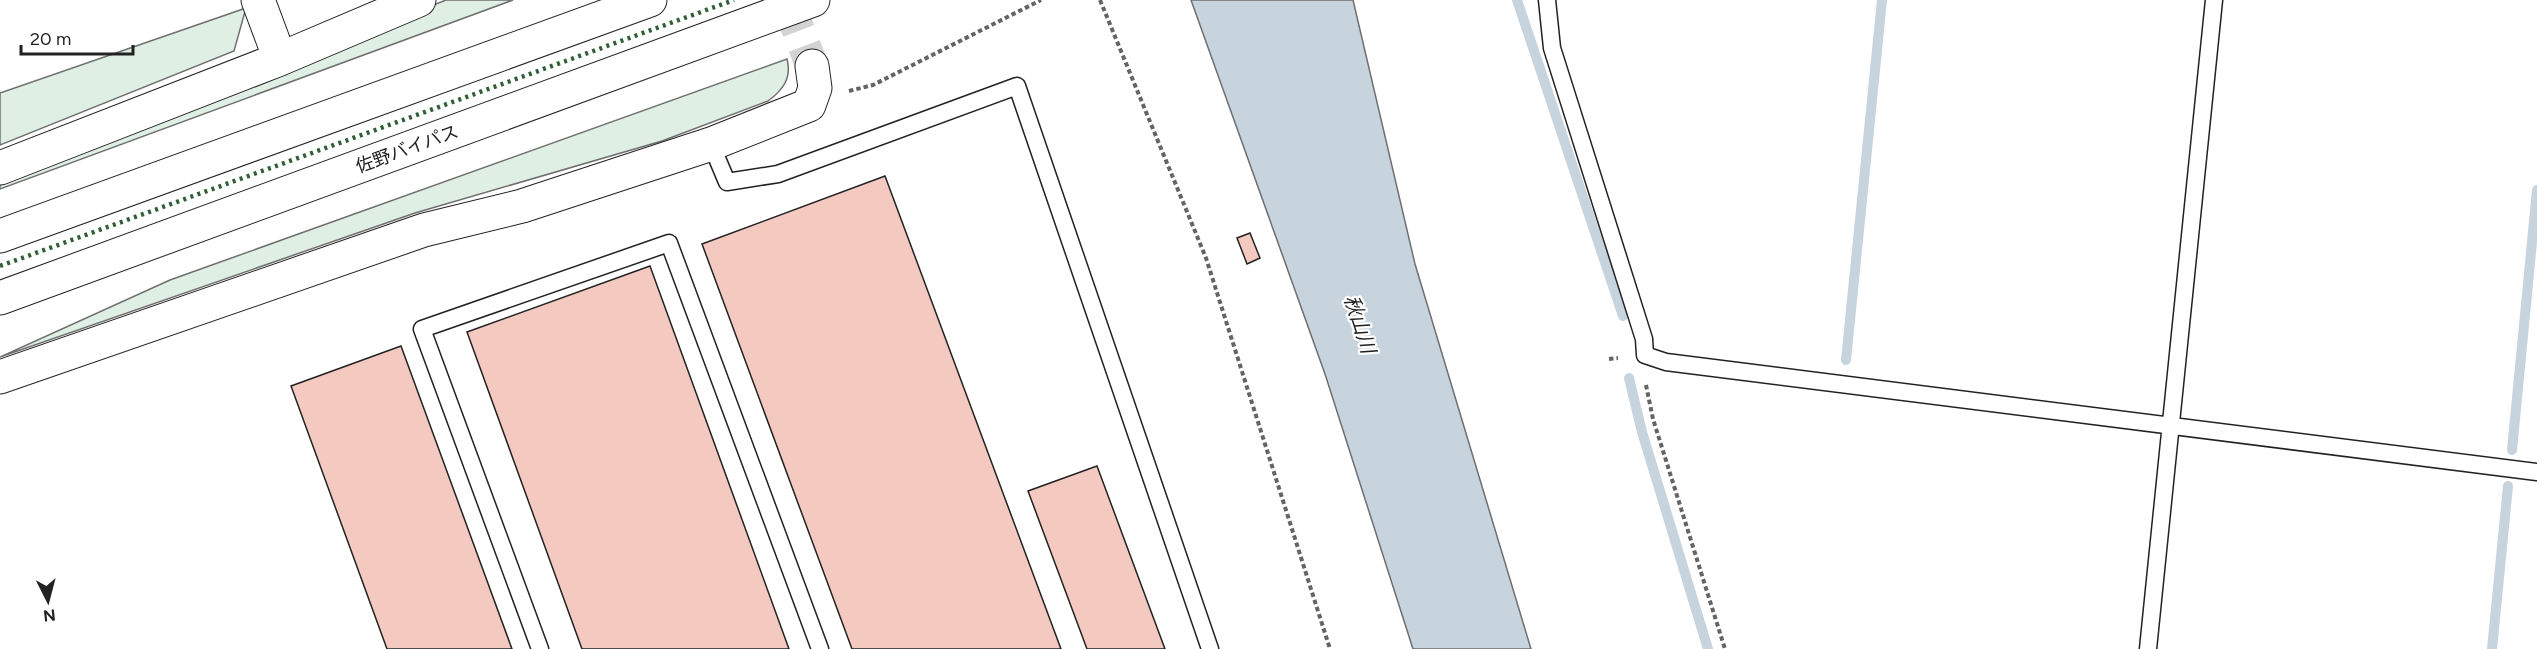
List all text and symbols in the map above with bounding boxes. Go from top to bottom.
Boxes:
scale bar [21,18,134,56]
text: 20 m [30,28,71,50]
street label: 佐野バイパス [353,120,461,178]
water label: 秋山川 [1339,292,1381,358]
north arrow [18,571,78,631]
text: N [42,605,57,626]

